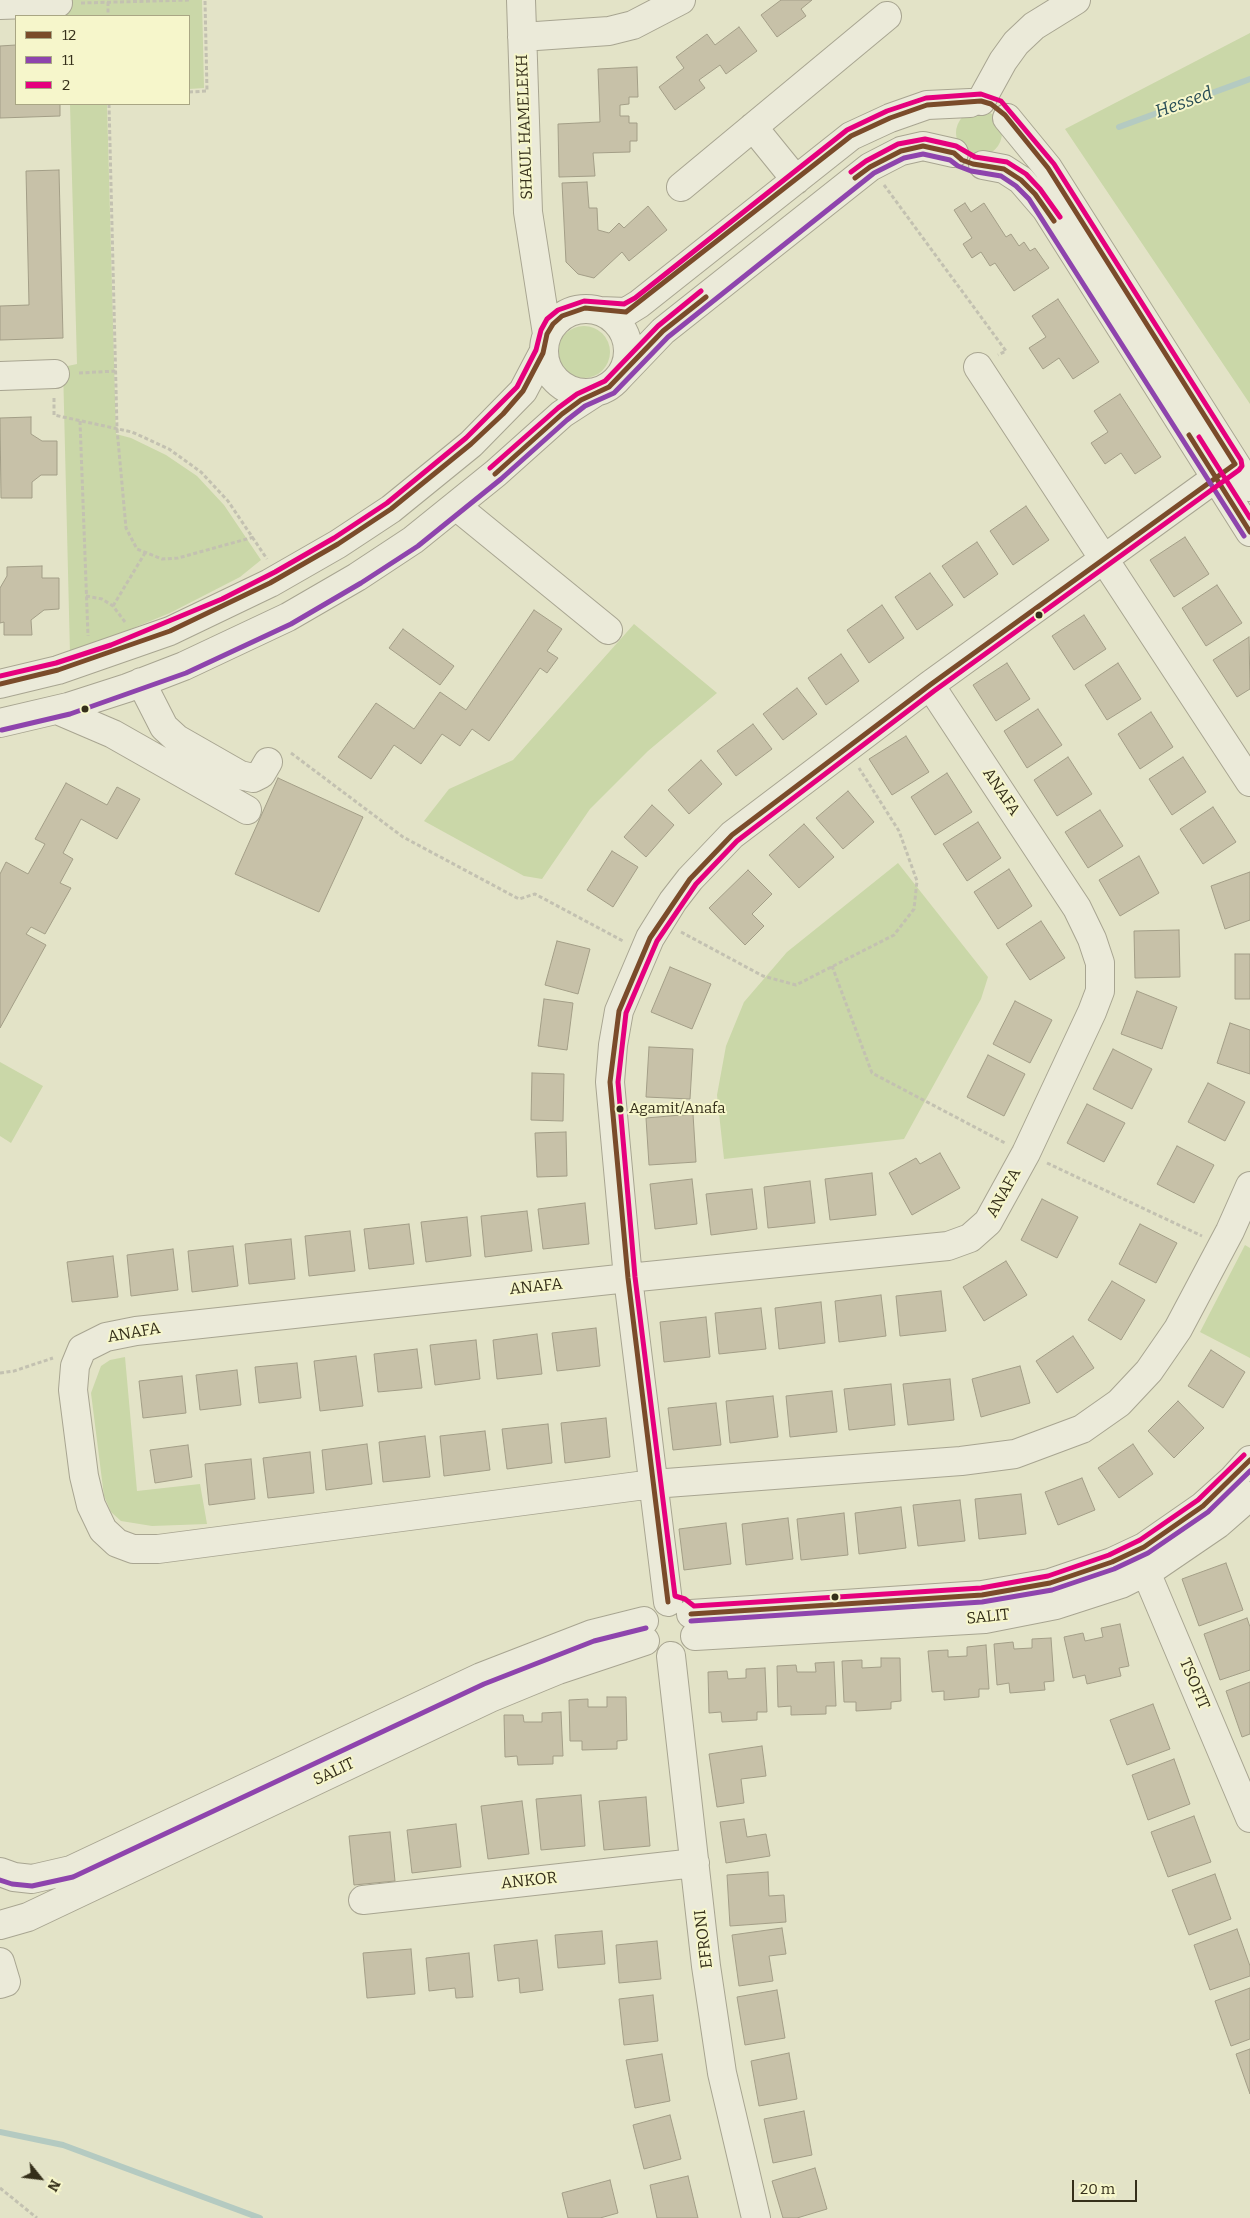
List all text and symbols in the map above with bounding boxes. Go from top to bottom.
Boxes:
legend [15,15,190,105]
text: 12 [62,26,76,44]
text: 11 [62,51,74,69]
street label: SHAUL HAMELEKH [513,54,537,200]
text: 2 [62,76,70,94]
water label: Hessed [1152,83,1216,123]
unlabelled marker [1034,610,1044,620]
unlabelled marker [80,704,90,714]
street label: ANAFA [978,765,1024,819]
place label: Agamit/Anafa [629,1100,725,1118]
marker: Agamit/Anafa [615,1104,625,1114]
street label: ANAFA [983,1165,1025,1221]
street label: ANAFA [509,1275,563,1299]
street label: ANAFA [106,1319,162,1347]
unlabelled marker [830,1592,840,1602]
street label: SALIT [965,1605,1011,1629]
street label: TSOFIT [1175,1656,1213,1712]
street label: SALIT [310,1754,358,1790]
street label: ANKOR [500,1869,558,1893]
street label: EFRONI [691,1909,717,1969]
north arrow [15,2153,65,2203]
scale bar [1075,2170,1140,2202]
text: N [44,2177,64,2194]
text: 20 m [1080,2180,1115,2198]

